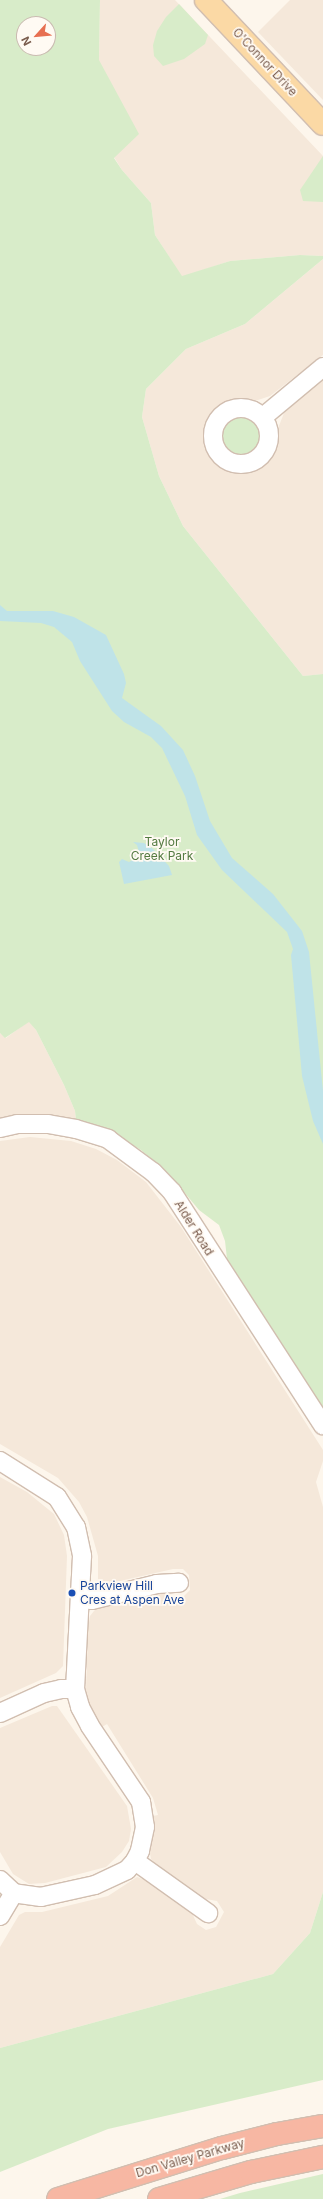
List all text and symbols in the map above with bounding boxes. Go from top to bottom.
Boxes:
north arrow [16,16,56,56]
street label: O'Connor Drive [230,25,300,99]
text: N [18,34,34,48]
park label: Taylor Creek Park [131,835,193,863]
street label: Alder Road [171,1198,217,1258]
place label: Parkview Hill Cres at Aspen Ave [80,1579,184,1607]
marker: Parkview Hill Cres at Aspen Ave [67,1588,77,1598]
street label: Don Valley Parkway [134,2136,246,2180]

